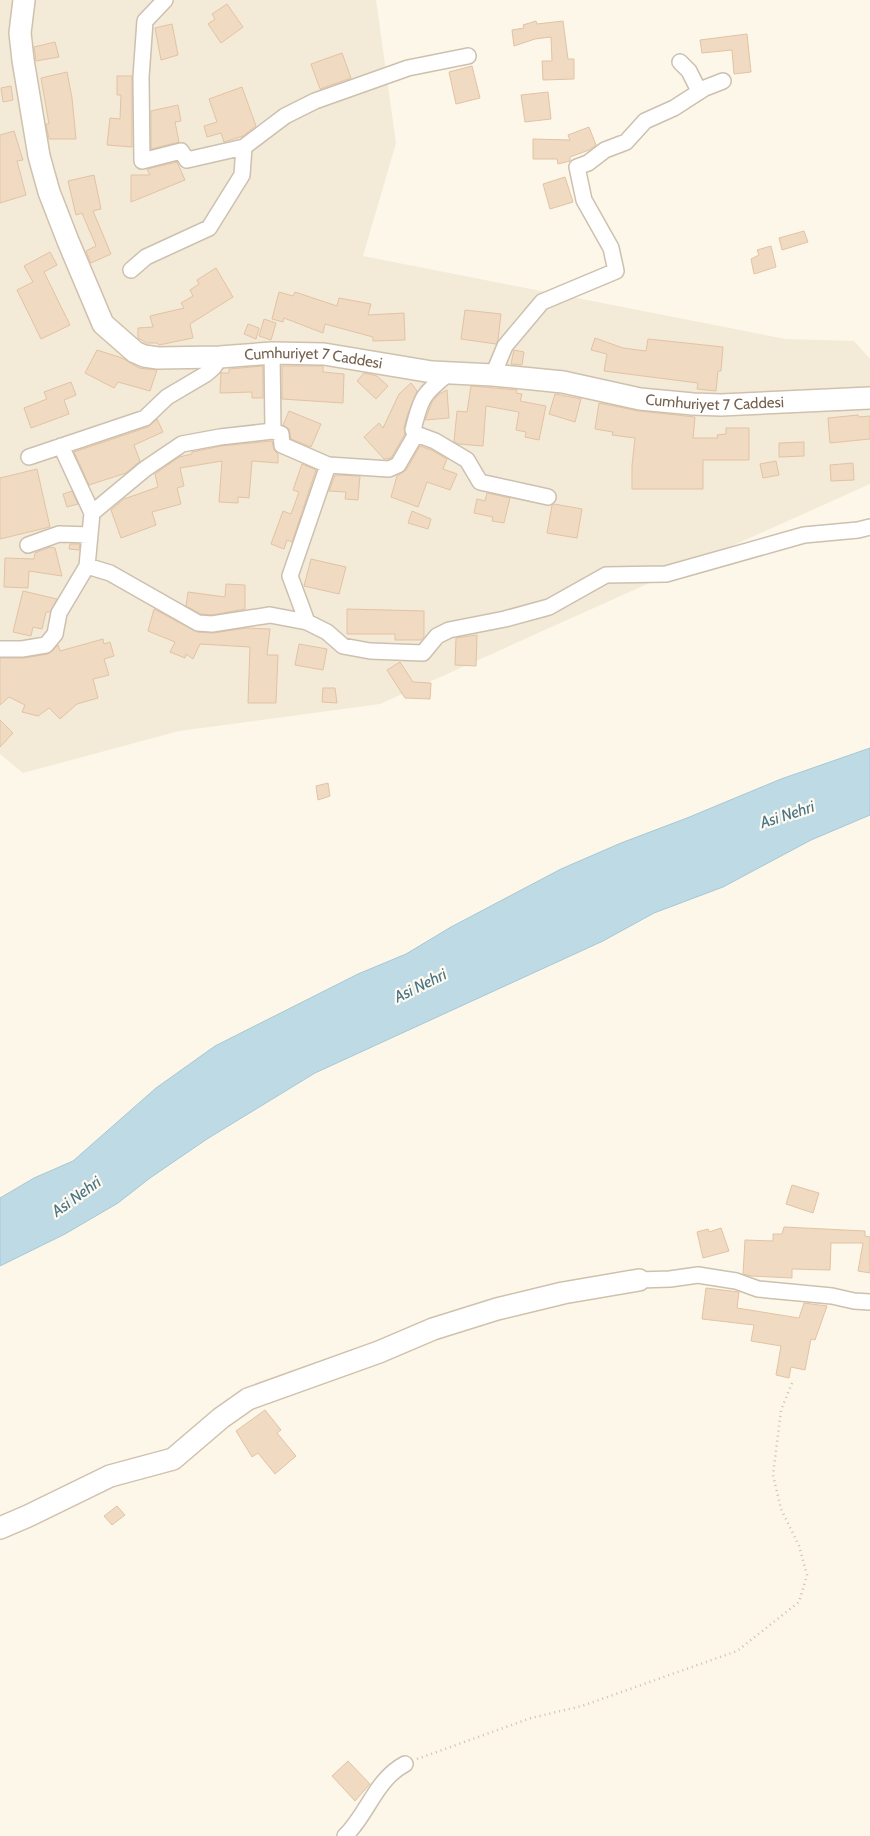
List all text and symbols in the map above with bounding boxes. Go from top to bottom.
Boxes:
street label: Cumhuriyet 7 Caddesi [244,344,384,373]
street label: Cumhuriyet 7 Caddesi [645,391,784,414]
water label: Asi Nehri [757,797,817,832]
water label: Asi Nehri [390,964,450,1007]
water label: Asi Nehri [47,1172,105,1221]

